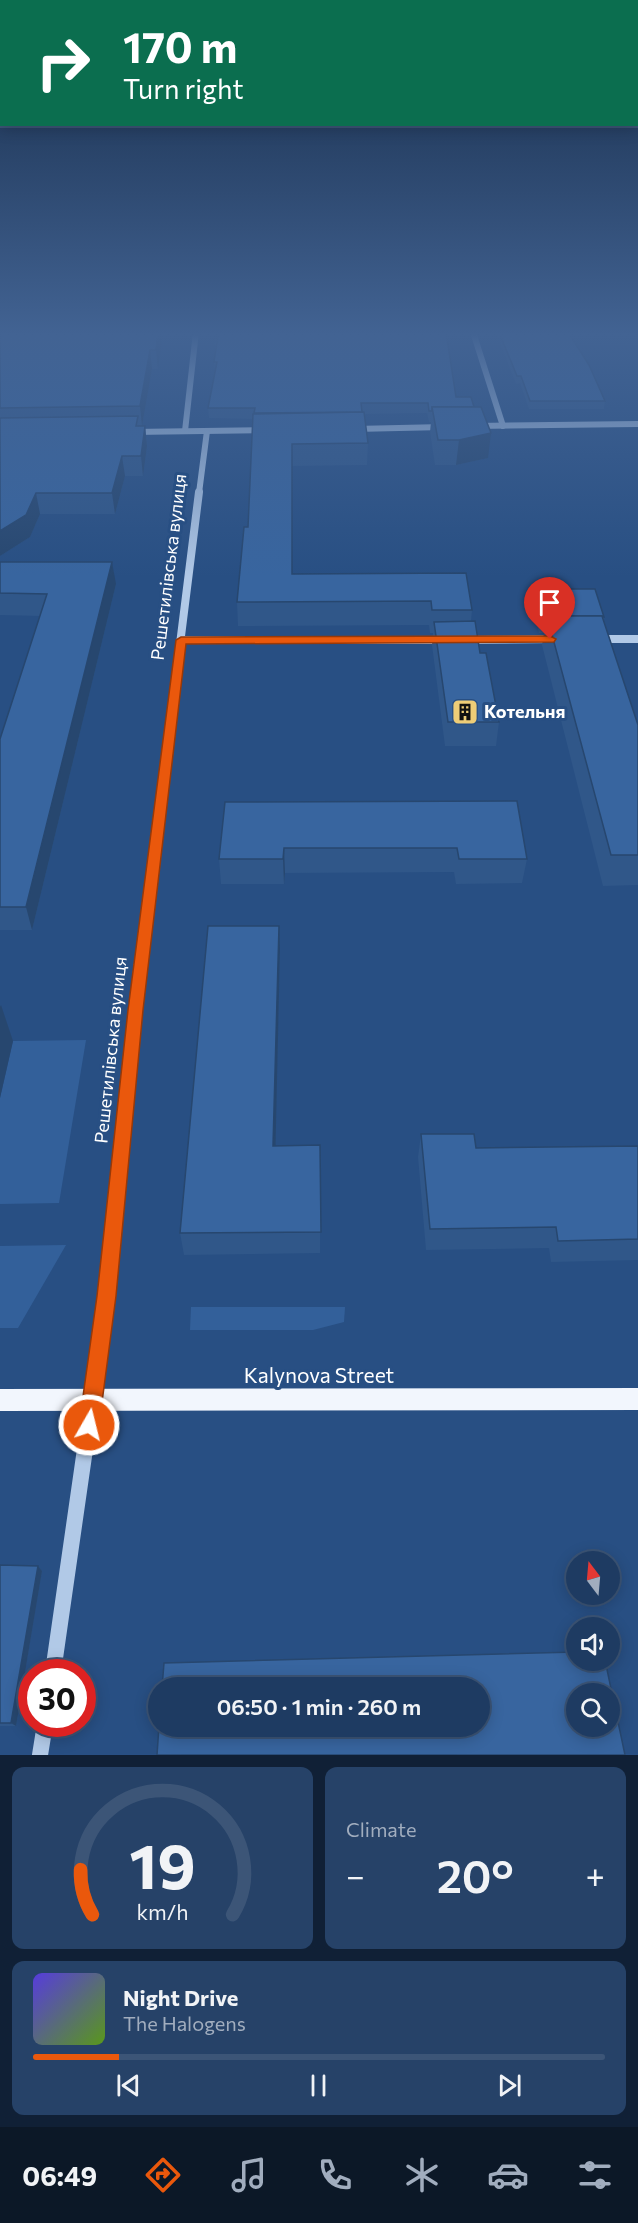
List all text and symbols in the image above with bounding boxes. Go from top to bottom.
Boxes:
text: 170 m [123,20,237,72]
icon: right [24,24,102,102]
text: Turn right [123,72,243,105]
street label: Решетилівська вулиця [146,472,190,661]
pin [524,577,575,639]
icon: arrive [533,586,566,619]
building icon: Котельня [450,697,480,727]
place label: Котельня [484,700,565,722]
street label: Решетилівська вулиця [89,955,131,1144]
street label: Kalynova Street [244,1362,394,1387]
position arrow [57,1393,121,1457]
north arrow [566,1551,620,1605]
map controls [566,1551,620,1737]
button: sound [566,1617,620,1671]
speed limit sign: 30 [18,1659,96,1737]
button: search [566,1683,620,1737]
text: 06:50 · 1 min · 260 m [217,1693,421,1720]
text: Climate [346,1817,416,1841]
text: 19 [129,1826,196,1902]
text: 20° [437,1847,514,1902]
text: − [346,1854,365,1895]
text: + [586,1854,605,1895]
text: km/h [136,1898,189,1924]
text: Night Drive [123,1984,238,2011]
text: The Halogens [123,2011,246,2035]
icon: previous [112,2069,145,2102]
icon: pause [302,2069,335,2102]
icon: next [493,2069,526,2102]
icon: directions [142,2154,184,2196]
icon: music [228,2154,270,2196]
icon: phone [314,2154,356,2196]
icon: climate [401,2154,443,2196]
icon: car [487,2154,529,2196]
icon: filters [574,2154,616,2196]
text: 06:49 [22,2159,97,2192]

